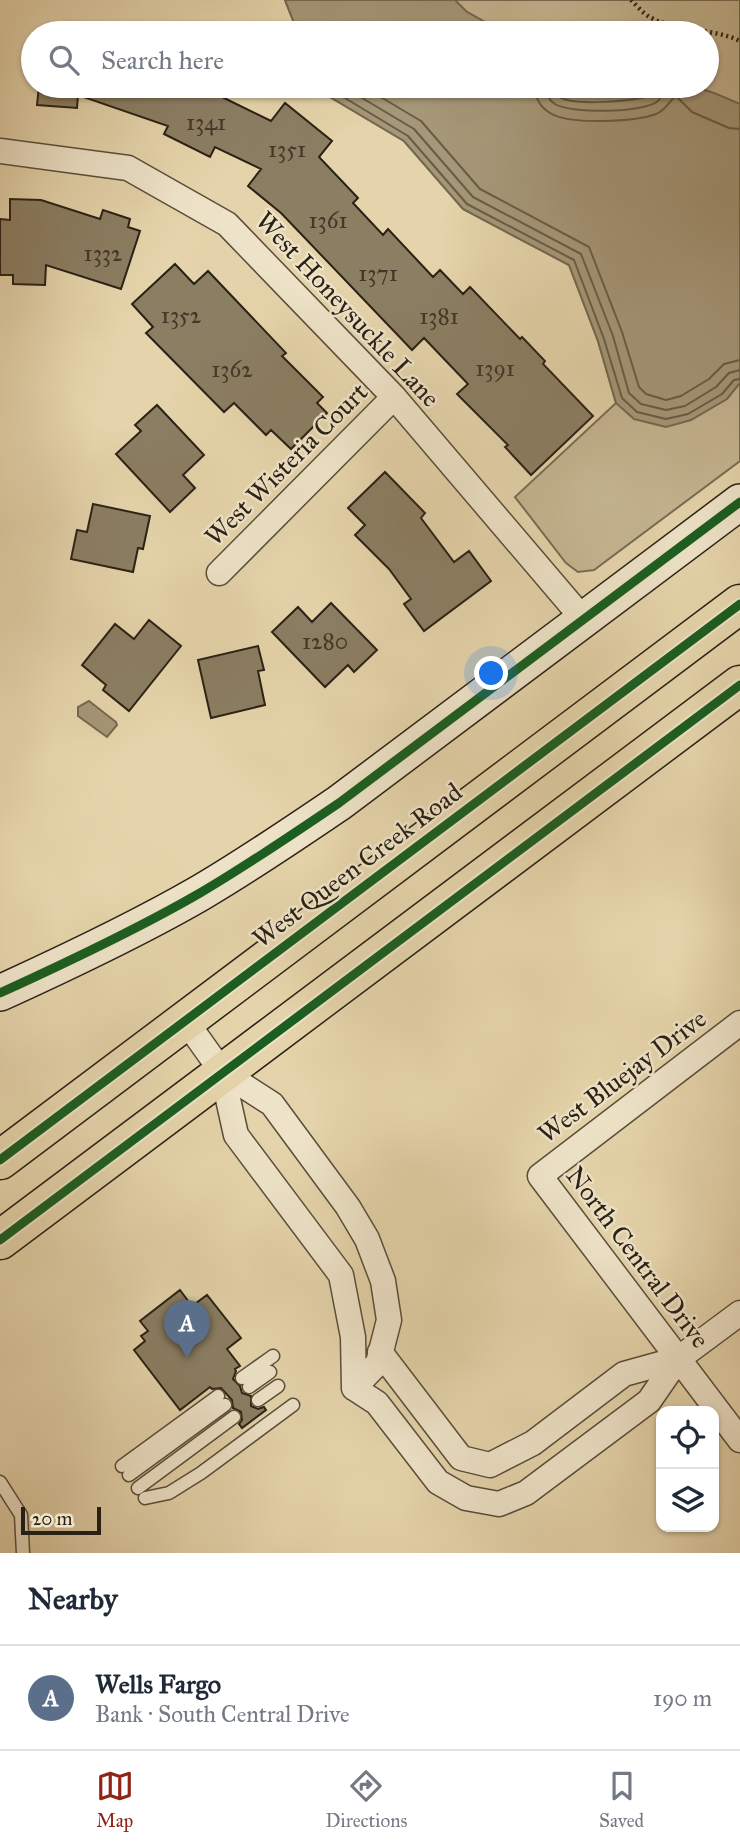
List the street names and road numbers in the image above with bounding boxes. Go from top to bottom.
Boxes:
street label: West Honeysuckle Lane [249,204,447,414]
street label: West Wisteria Court [198,376,374,552]
street label: West Queen Creek Road [246,776,468,954]
street label: West Bluejay Drive [532,1002,713,1150]
street label: North Central Drive [559,1160,717,1354]

